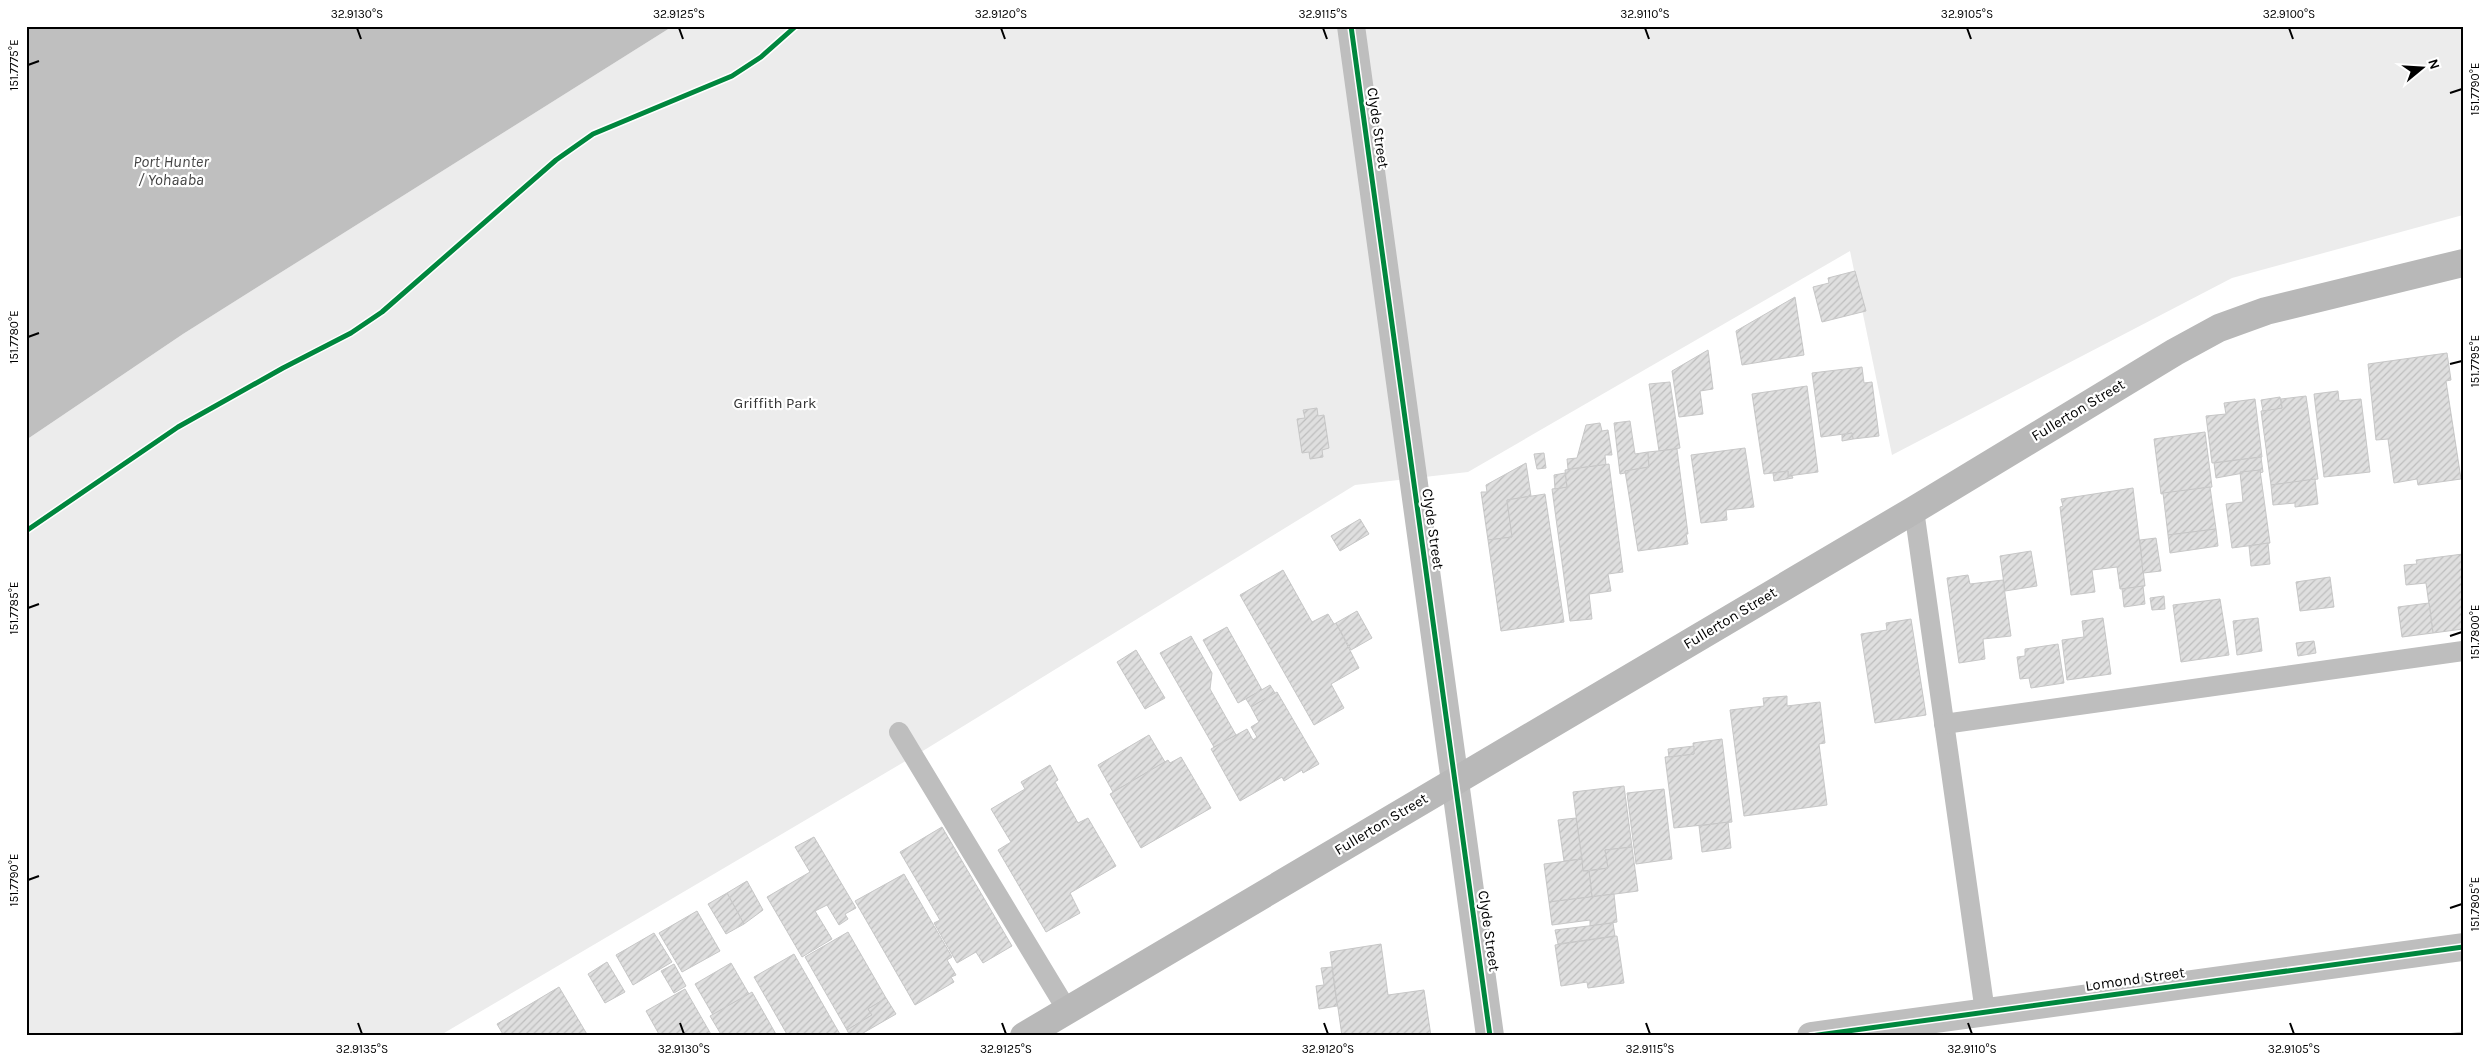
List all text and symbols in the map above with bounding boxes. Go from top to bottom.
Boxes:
text: 32.9130°S [331,7,383,21]
text: 32.9125°S [653,7,705,21]
text: 32.9120°S [975,7,1027,21]
text: 32.9115°S [1298,7,1348,21]
text: 32.9110°S [1620,7,1670,21]
text: 32.9105°S [1941,7,1993,21]
text: 32.9100°S [2263,7,2315,21]
text: 151.7775°E [7,39,21,91]
north arrow [2396,42,2446,92]
text: N [2424,57,2444,72]
text: 151.7790°E [2468,62,2482,116]
street label: Clyde Street [1363,86,1393,170]
water label: Port Hunter / Yohaaba [133,152,209,189]
text: 151.7780°E [7,310,21,364]
text: 151.7795°E [2468,335,2482,387]
street label: Fullerton Street [2028,375,2128,445]
park label: Griffith Park [734,394,817,412]
street label: Clyde Street [1418,487,1448,571]
text: 151.7785°E [7,581,21,635]
street label: Fullerton Street [1680,583,1780,653]
text: 151.7800°E [2468,605,2482,659]
street label: Fullerton Street [1331,789,1431,859]
text: 151.7790°E [7,853,21,907]
text: 151.7805°E [2468,877,2482,931]
street label: Clyde Street [1474,889,1504,973]
street label: Lomond Street [2084,963,2186,995]
text: 32.9135°S [336,1042,388,1056]
text: 32.9130°S [658,1042,710,1056]
text: 32.9125°S [980,1042,1032,1056]
text: 32.9120°S [1302,1042,1354,1056]
text: 32.9115°S [1625,1042,1675,1056]
text: 32.9110°S [1947,1042,1997,1056]
text: 32.9105°S [2268,1042,2320,1056]

